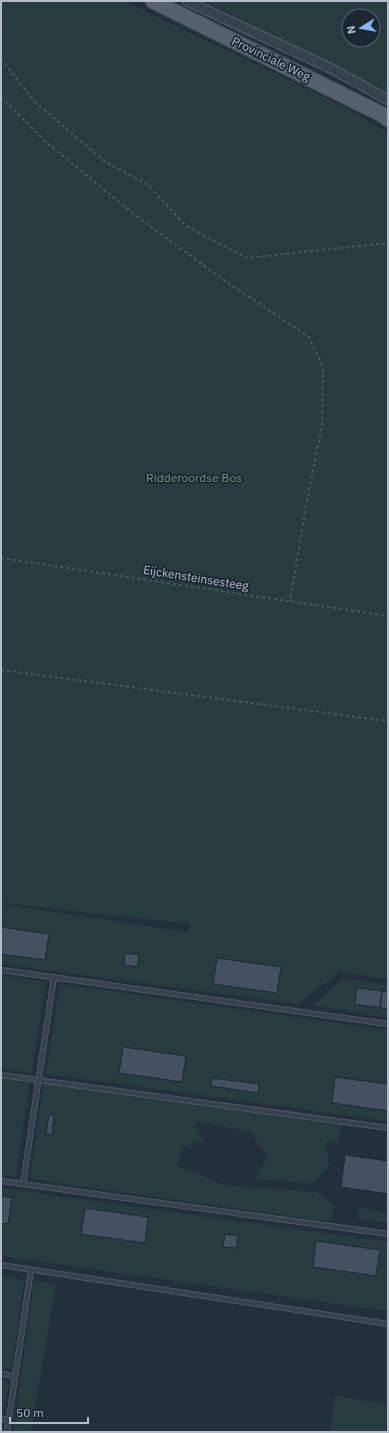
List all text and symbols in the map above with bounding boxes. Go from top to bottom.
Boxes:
north arrow [341,8,381,48]
text: N [344,25,359,35]
street label: Provinciale Weg [230,33,313,84]
park label: Ridderoordse Bos [146,470,242,485]
street label: Eijckensteinsesteeg [142,562,251,593]
scale bar [10,1399,88,1425]
text: 50 m [16,1405,44,1420]

